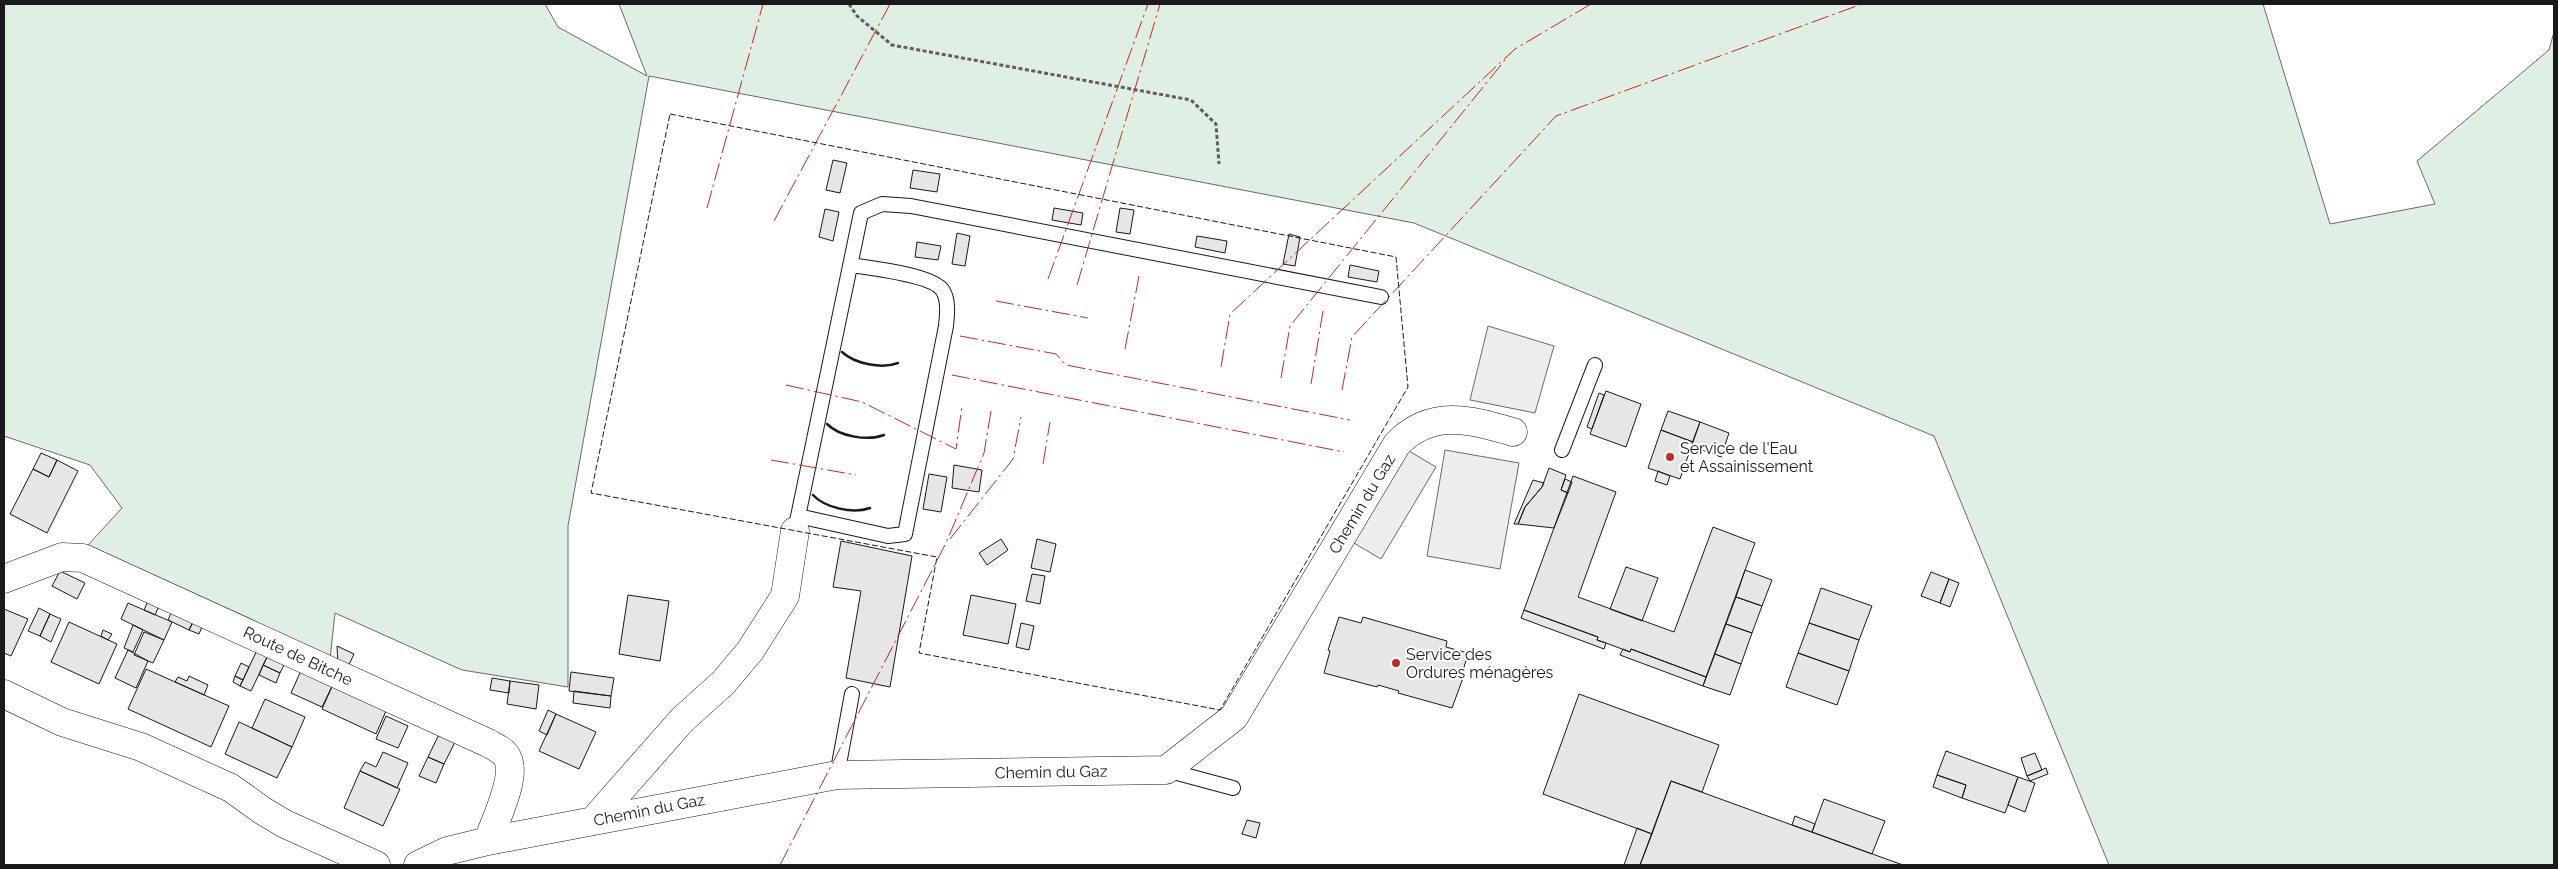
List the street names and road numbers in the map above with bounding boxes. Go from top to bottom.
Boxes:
street label: Chemin du Gaz [1325,451,1399,557]
street label: Route de Bitche [240,622,356,690]
street label: Chemin du Gaz [994,762,1108,782]
street label: Chemin du Gaz [592,790,706,830]

